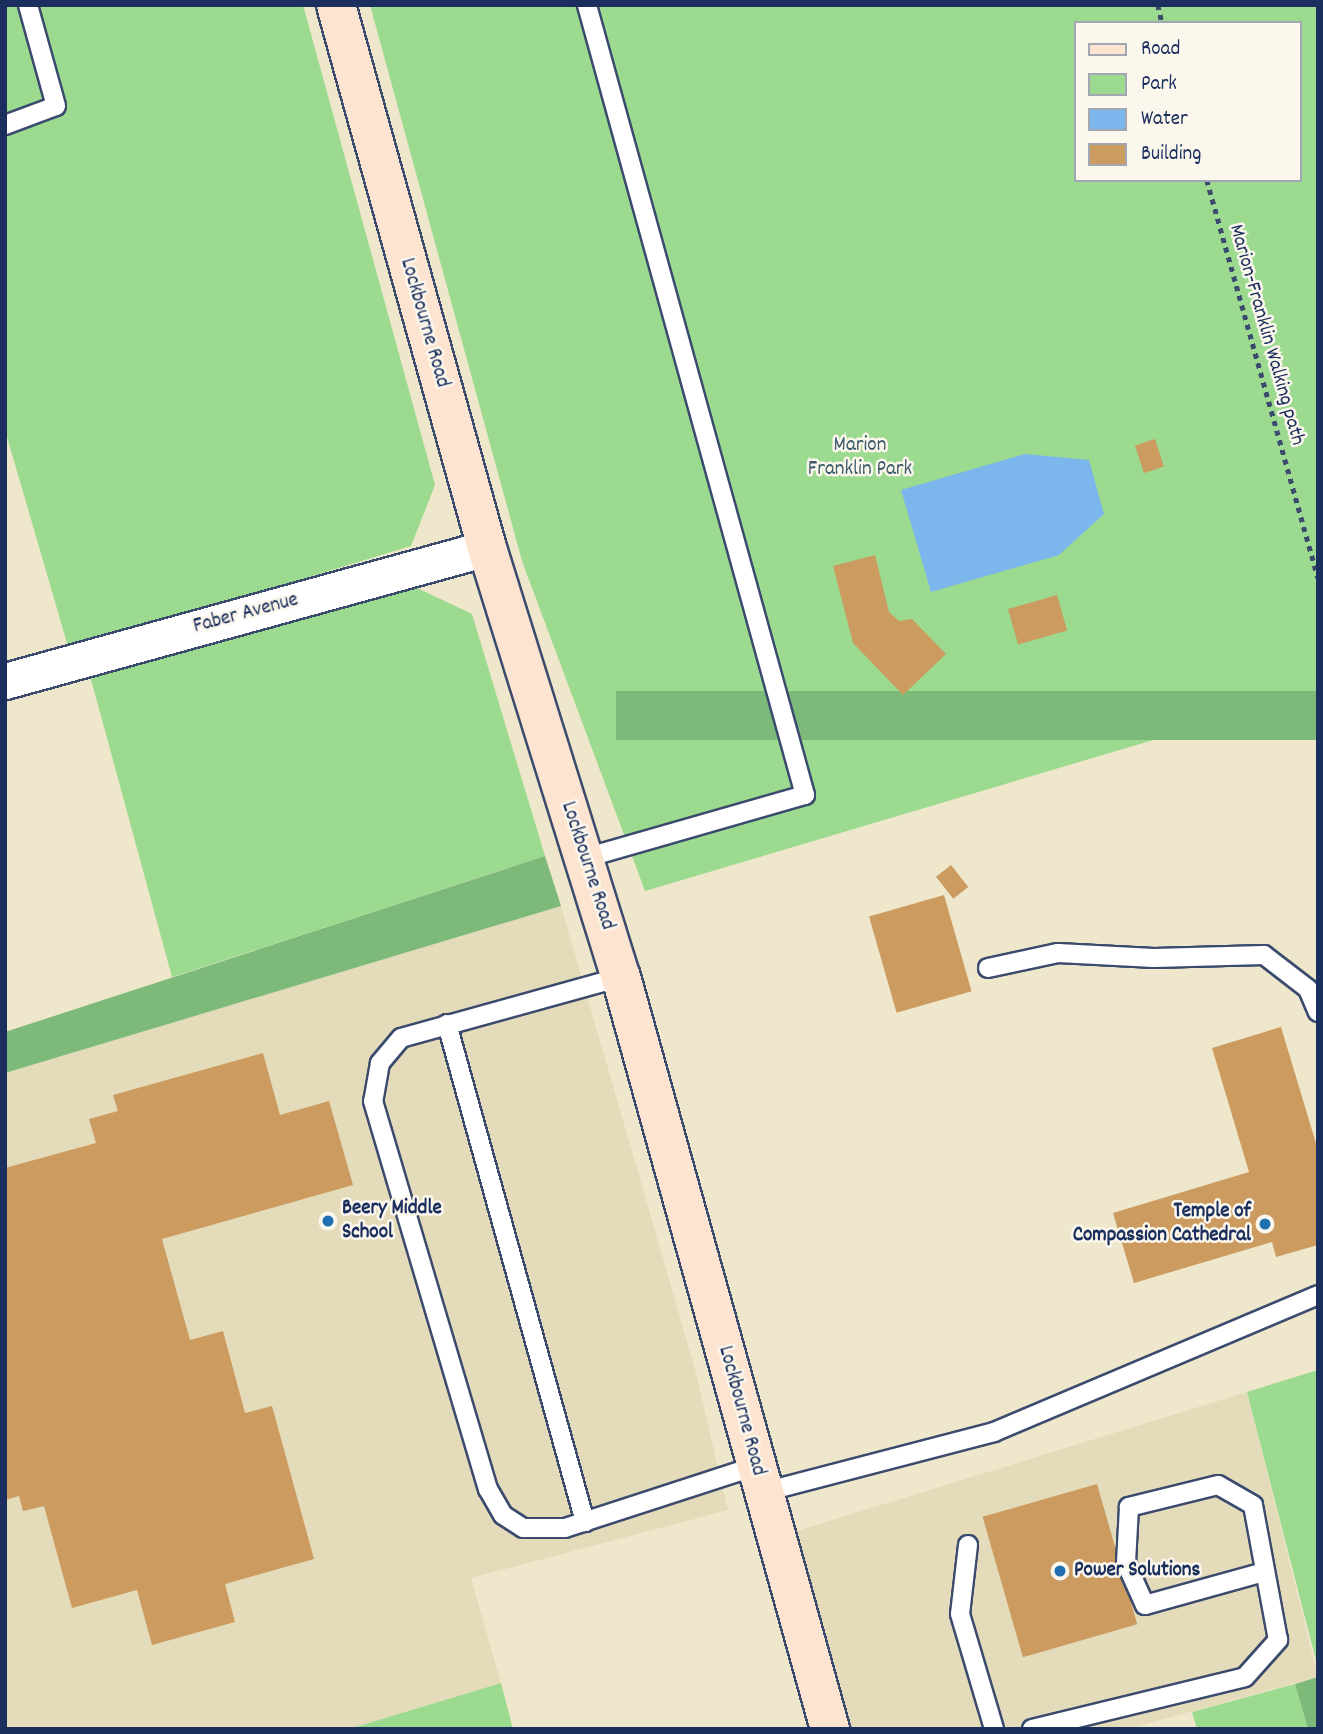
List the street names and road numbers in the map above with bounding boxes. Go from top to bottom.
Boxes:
street label: Marion-Franklin Walking path [1222,222,1310,448]
street label: Lockbourne Road [394,255,454,391]
street label: Faber Avenue [191,588,301,640]
street label: Lockbourne Road [554,799,620,933]
street label: Lockbourne Road [712,1343,770,1479]

